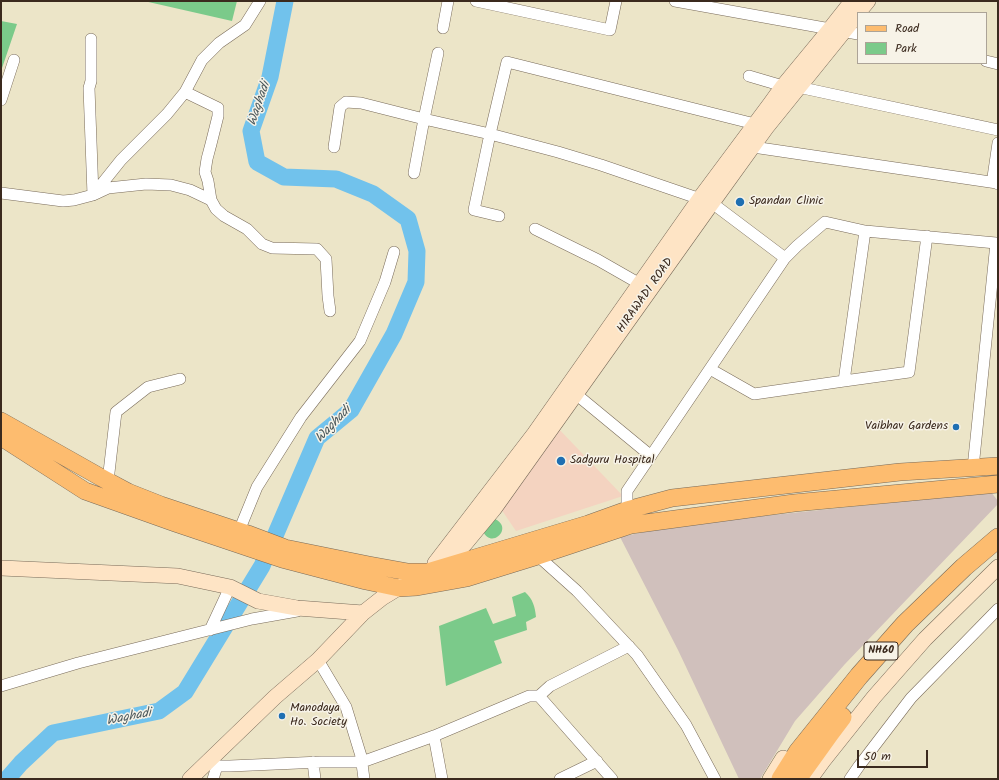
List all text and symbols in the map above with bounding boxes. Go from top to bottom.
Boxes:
legend [857,12,987,64]
text: Road [895,19,919,38]
text: Park [895,39,917,58]
water label: Waghadi [245,80,275,128]
place label: Spandan Clinic [749,195,824,209]
marker: Spandan Clinic [734,196,746,208]
street label: HIRAWADI ROAD [615,256,677,336]
water label: Waghadi [313,403,355,447]
place label: Vaibhav Gardens [865,420,948,434]
marker: Vaibhav Gardens [951,422,961,432]
place label: Sadguru Hospital [570,454,654,468]
marker: Sadguru Hospital [555,455,567,467]
road number: NH60 [864,642,898,660]
place label: Manodaya Ho. Society [290,702,347,730]
water label: Waghadi [105,706,153,730]
marker: Manodaya Ho. Society [277,711,287,721]
scale bar [859,742,930,768]
text: 50 m [864,747,891,766]

